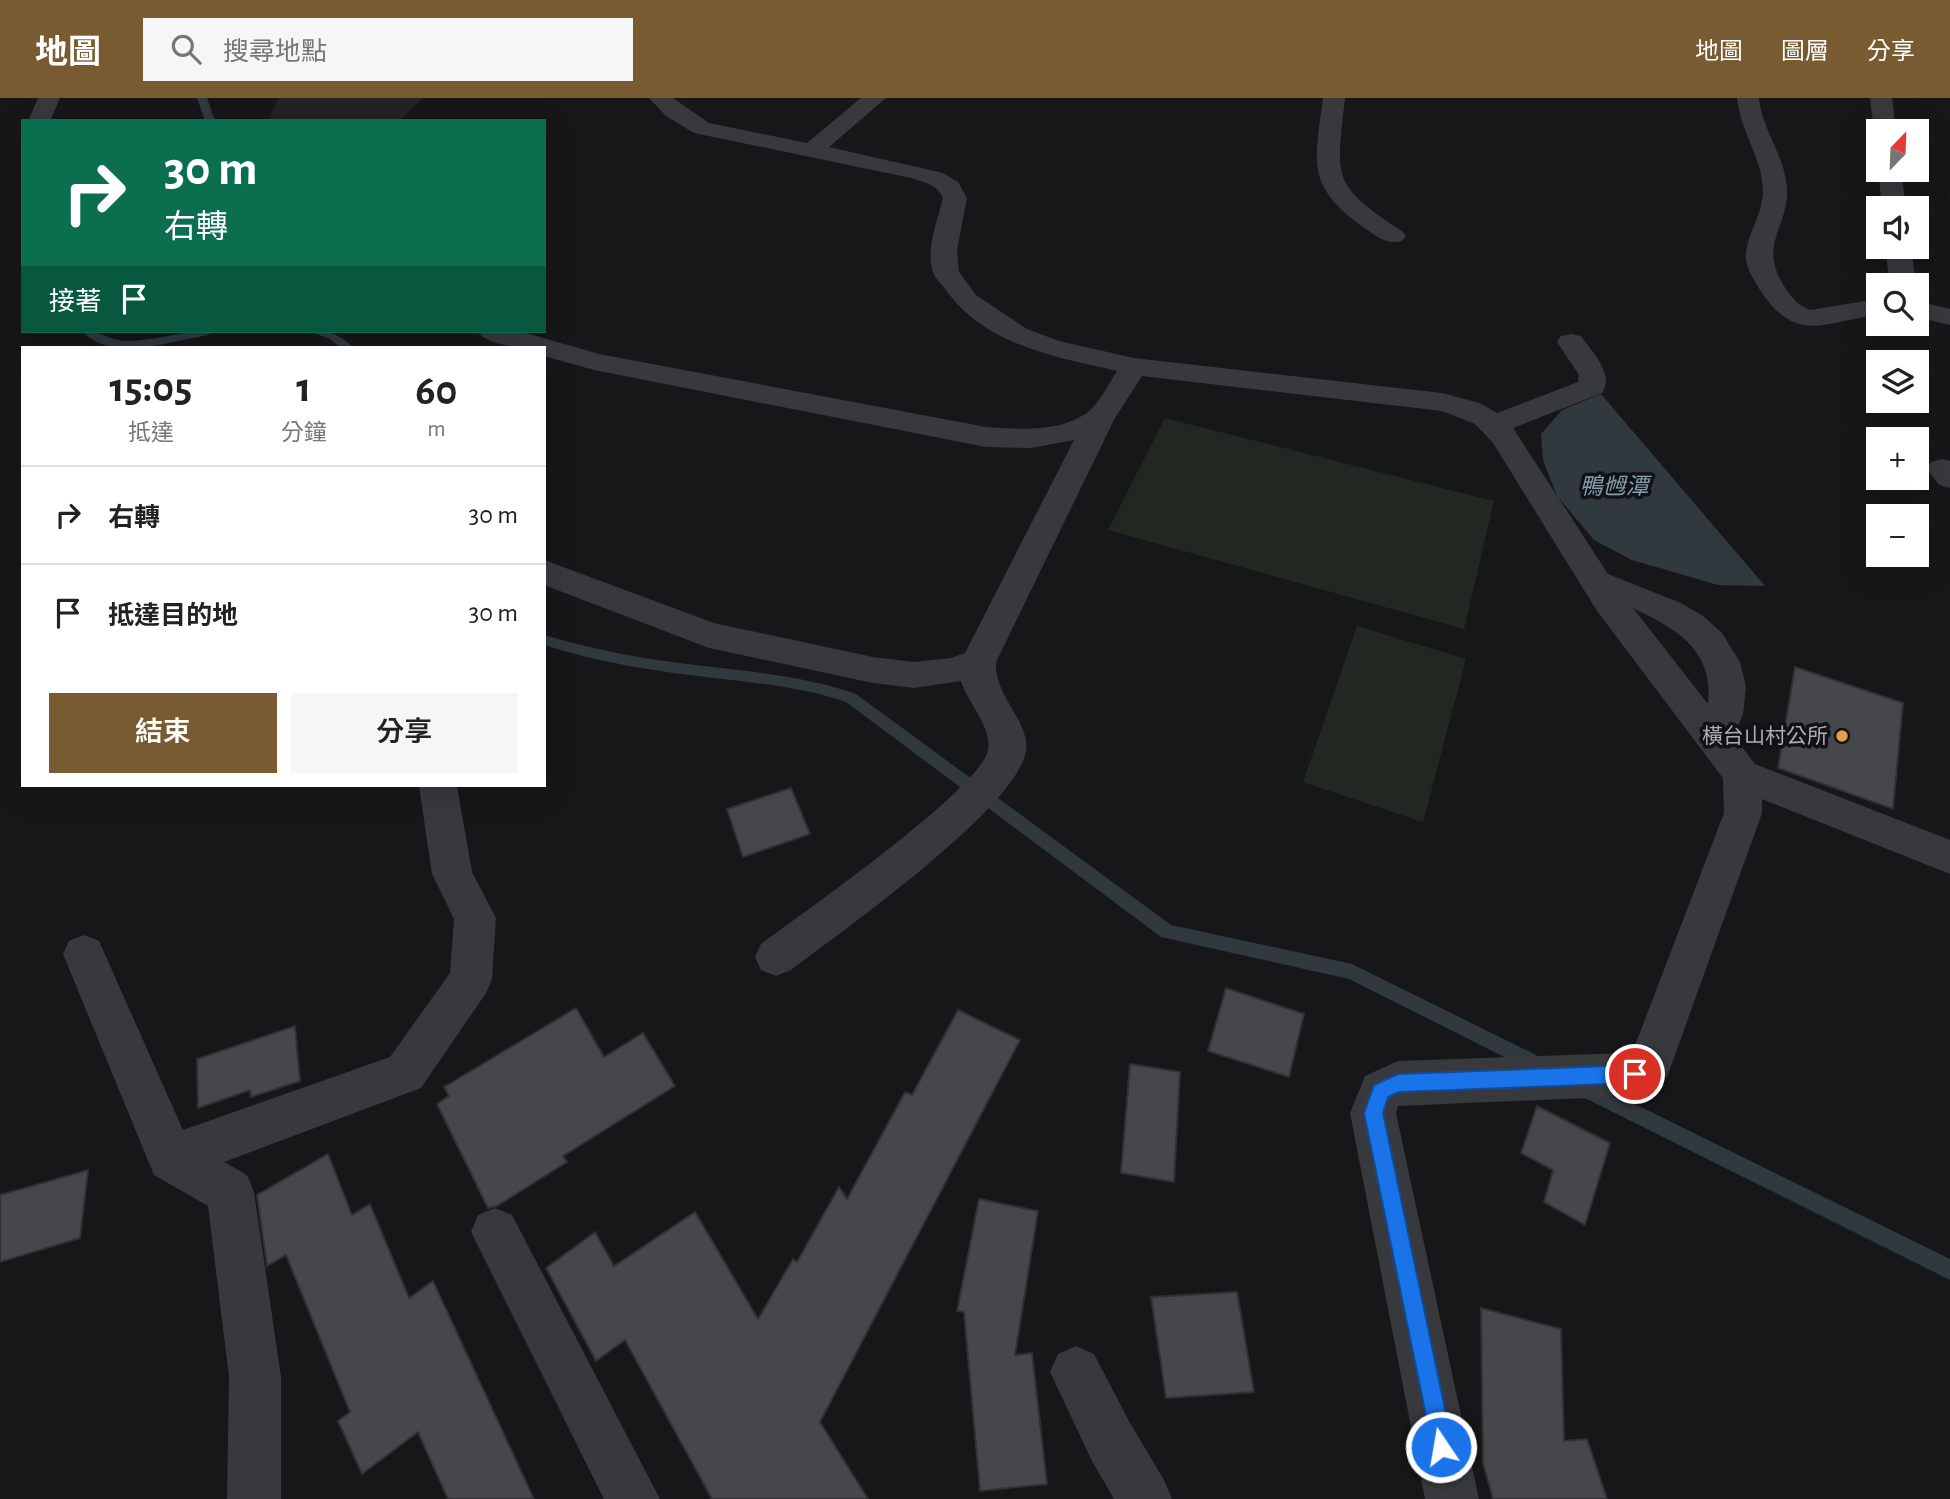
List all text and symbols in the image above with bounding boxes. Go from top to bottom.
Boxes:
search box [143,18,633,81]
icon: search [167,30,205,68]
text: 地圖 [35,37,101,70]
text: 搜尋地點 [223,39,327,65]
text: 地圖 [1695,40,1743,64]
text: 圖層 [1781,40,1829,64]
text: 分享 [1867,40,1915,64]
north arrow [1866,119,1928,182]
map controls [1866,119,1929,567]
text: 30 m [164,145,258,194]
icon: right [49,147,140,238]
button: sound [1866,196,1929,259]
text: 右轉 [164,211,228,243]
button: search [1866,273,1929,336]
icon: arrive [115,280,153,318]
text: 接著 [49,289,101,315]
button: layers [1866,350,1929,413]
text: 15:05 [109,367,192,409]
text: 1 [296,367,311,409]
text: 60 [415,370,458,412]
text: m [427,418,446,441]
text: 抵達 [128,422,174,445]
text: 分鐘 [281,422,327,445]
button: + [1866,427,1929,490]
water label: 鴨乸潭 [1580,474,1653,499]
icon: right [49,496,87,534]
text: 30 m [468,502,518,528]
button: − [1866,504,1929,567]
text: 右轉 [108,505,160,531]
icon: arrive [49,594,87,632]
text: 30 m [468,600,518,626]
text: 抵達目的地 [108,603,238,629]
button: 結束 [49,693,277,773]
button: 分享 [291,693,518,773]
place label: 橫台山村公所 [1702,725,1828,747]
marker: 橫台山村公所 [1834,728,1850,744]
pin [1605,1044,1665,1104]
icon: arrive [1616,1055,1654,1093]
position arrow [1404,1410,1478,1484]

